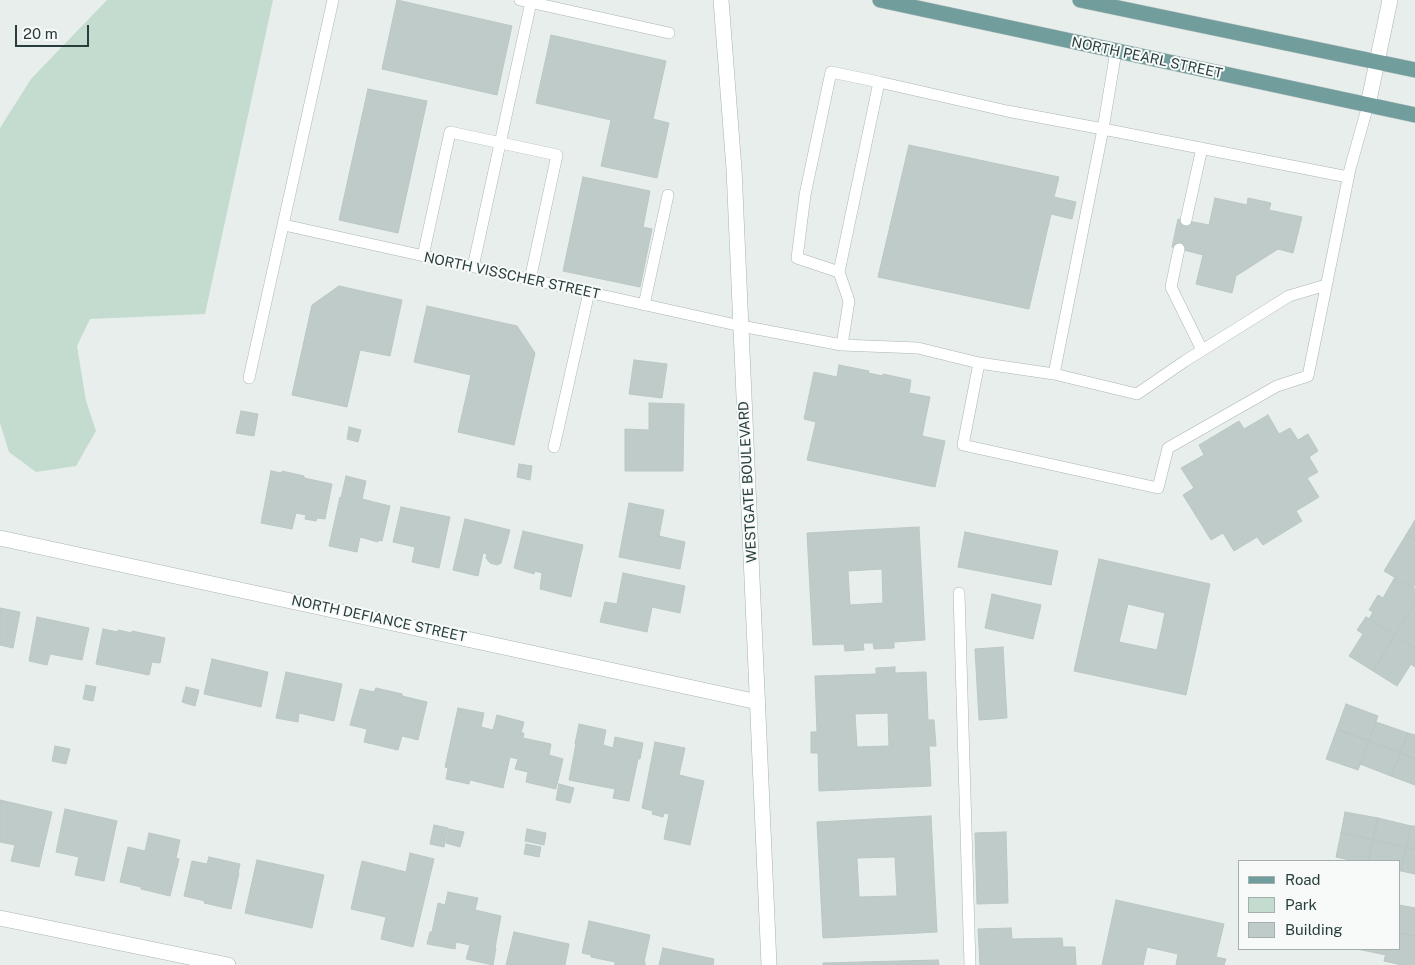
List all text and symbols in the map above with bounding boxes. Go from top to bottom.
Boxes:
scale bar [18,15,91,47]
text: 20 m [23,25,58,42]
street label: NORTH PEARL STREET [1070,34,1224,82]
street label: NORTH VISSCHER STREET [422,249,602,303]
street label: WESTGATE BOULEVARD [735,401,761,563]
street label: NORTH DEFIANCE STREET [290,592,468,646]
legend [1238,860,1400,950]
text: Road [1285,871,1321,888]
text: Park [1285,896,1317,913]
text: Building [1285,921,1343,938]

